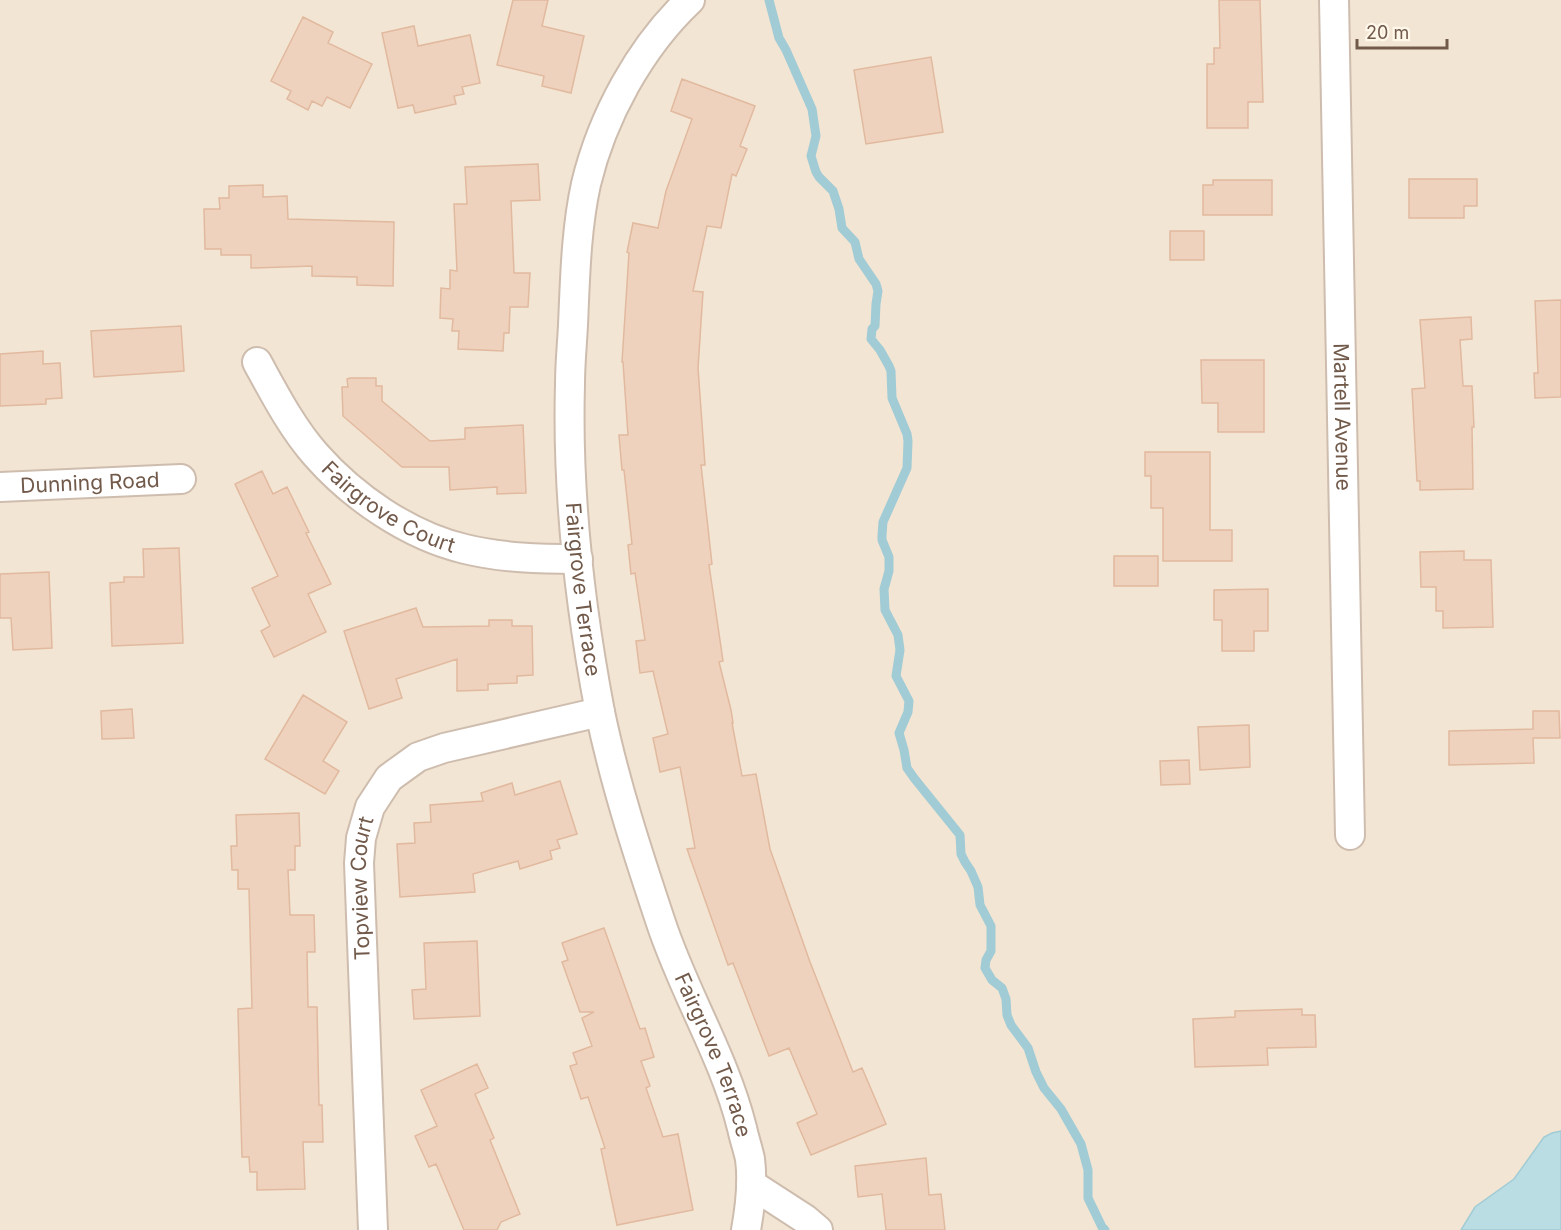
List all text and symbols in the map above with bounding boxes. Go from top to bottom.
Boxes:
scale bar [1357,12,1447,50]
text: 20 m [1366,22,1409,43]
street label: Martell Avenue [1329,343,1356,491]
street label: Fairgrove Court [317,456,458,558]
street label: Dunning Road [20,467,160,498]
street label: Fairgrove Terrace [561,502,606,678]
street label: Topview Court [346,813,379,961]
street label: Fairgrove Terrace [670,969,757,1139]

